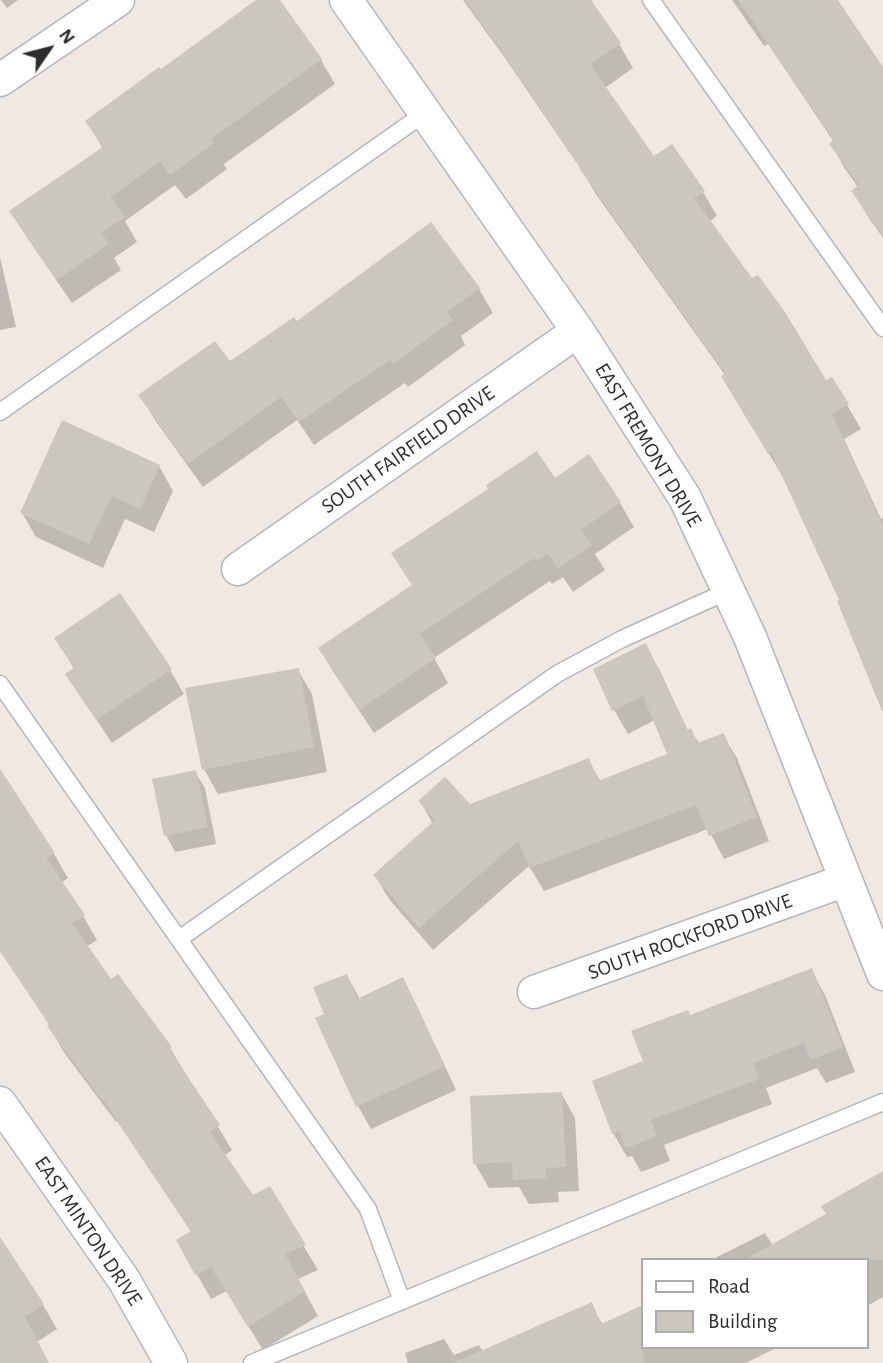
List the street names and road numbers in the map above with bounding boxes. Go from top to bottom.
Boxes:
street label: EAST FREMONT DRIVE [589,359,707,531]
street label: SOUTH FAIRFIELD DRIVE [317,381,499,519]
street label: SOUTH ROCKFORD DRIVE [585,888,795,986]
street label: EAST MINTON DRIVE [29,1151,147,1311]

